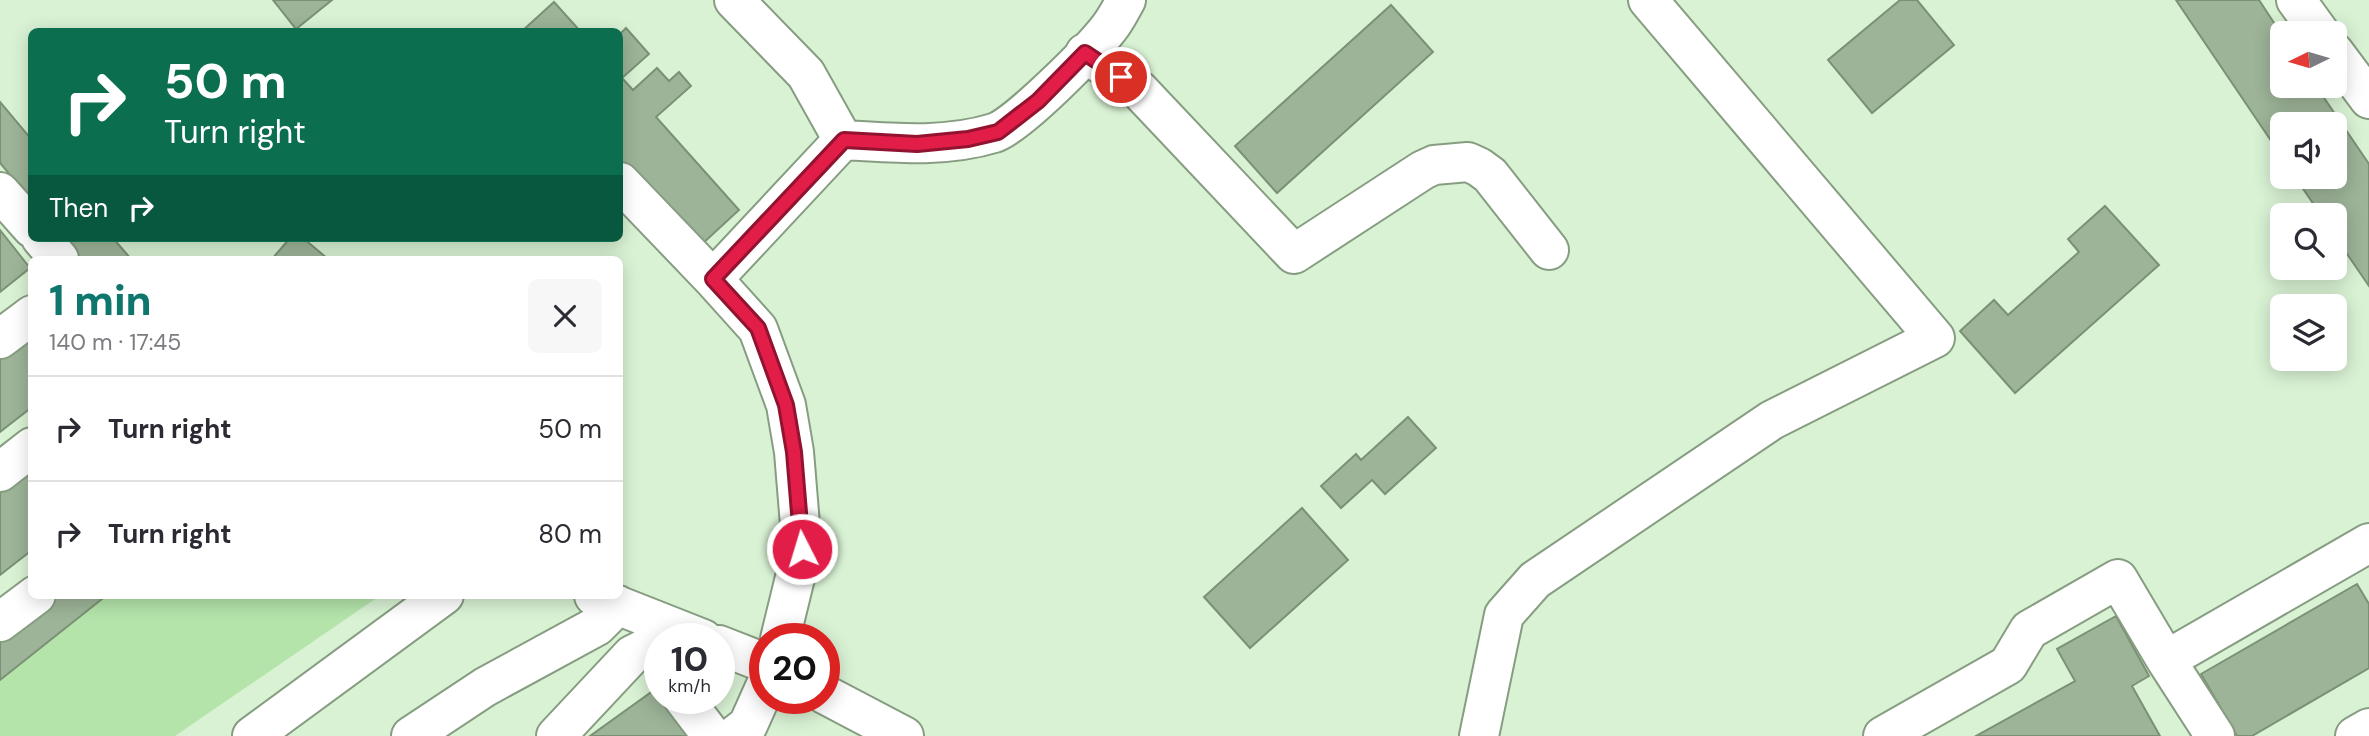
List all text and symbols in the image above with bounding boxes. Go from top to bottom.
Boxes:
north arrow [2270,21,2347,98]
map controls [2270,21,2347,371]
pin [1091,47,1151,107]
text: 50 m [164,49,287,113]
icon: right [49,56,140,147]
icon: arrive [1102,58,1140,96]
text: Turn right [164,111,306,153]
button: sound [2270,112,2347,189]
icon: right [122,189,160,227]
text: Then [49,191,108,225]
button: search [2270,203,2347,280]
text: 1 min [49,273,152,328]
button: close [528,279,602,353]
button: layers [2270,294,2347,371]
text: 140 m · 17:45 [49,327,181,357]
icon: right [49,410,87,448]
text: Turn right [108,412,232,446]
text: 50 m [538,412,602,446]
position arrow [765,512,839,586]
icon: right [49,515,87,553]
text: Turn right [108,517,232,551]
text: 80 m [538,517,602,551]
speed limit sign: 20 [749,623,840,714]
text: 10 [671,636,708,682]
text: km/h [668,674,711,698]

